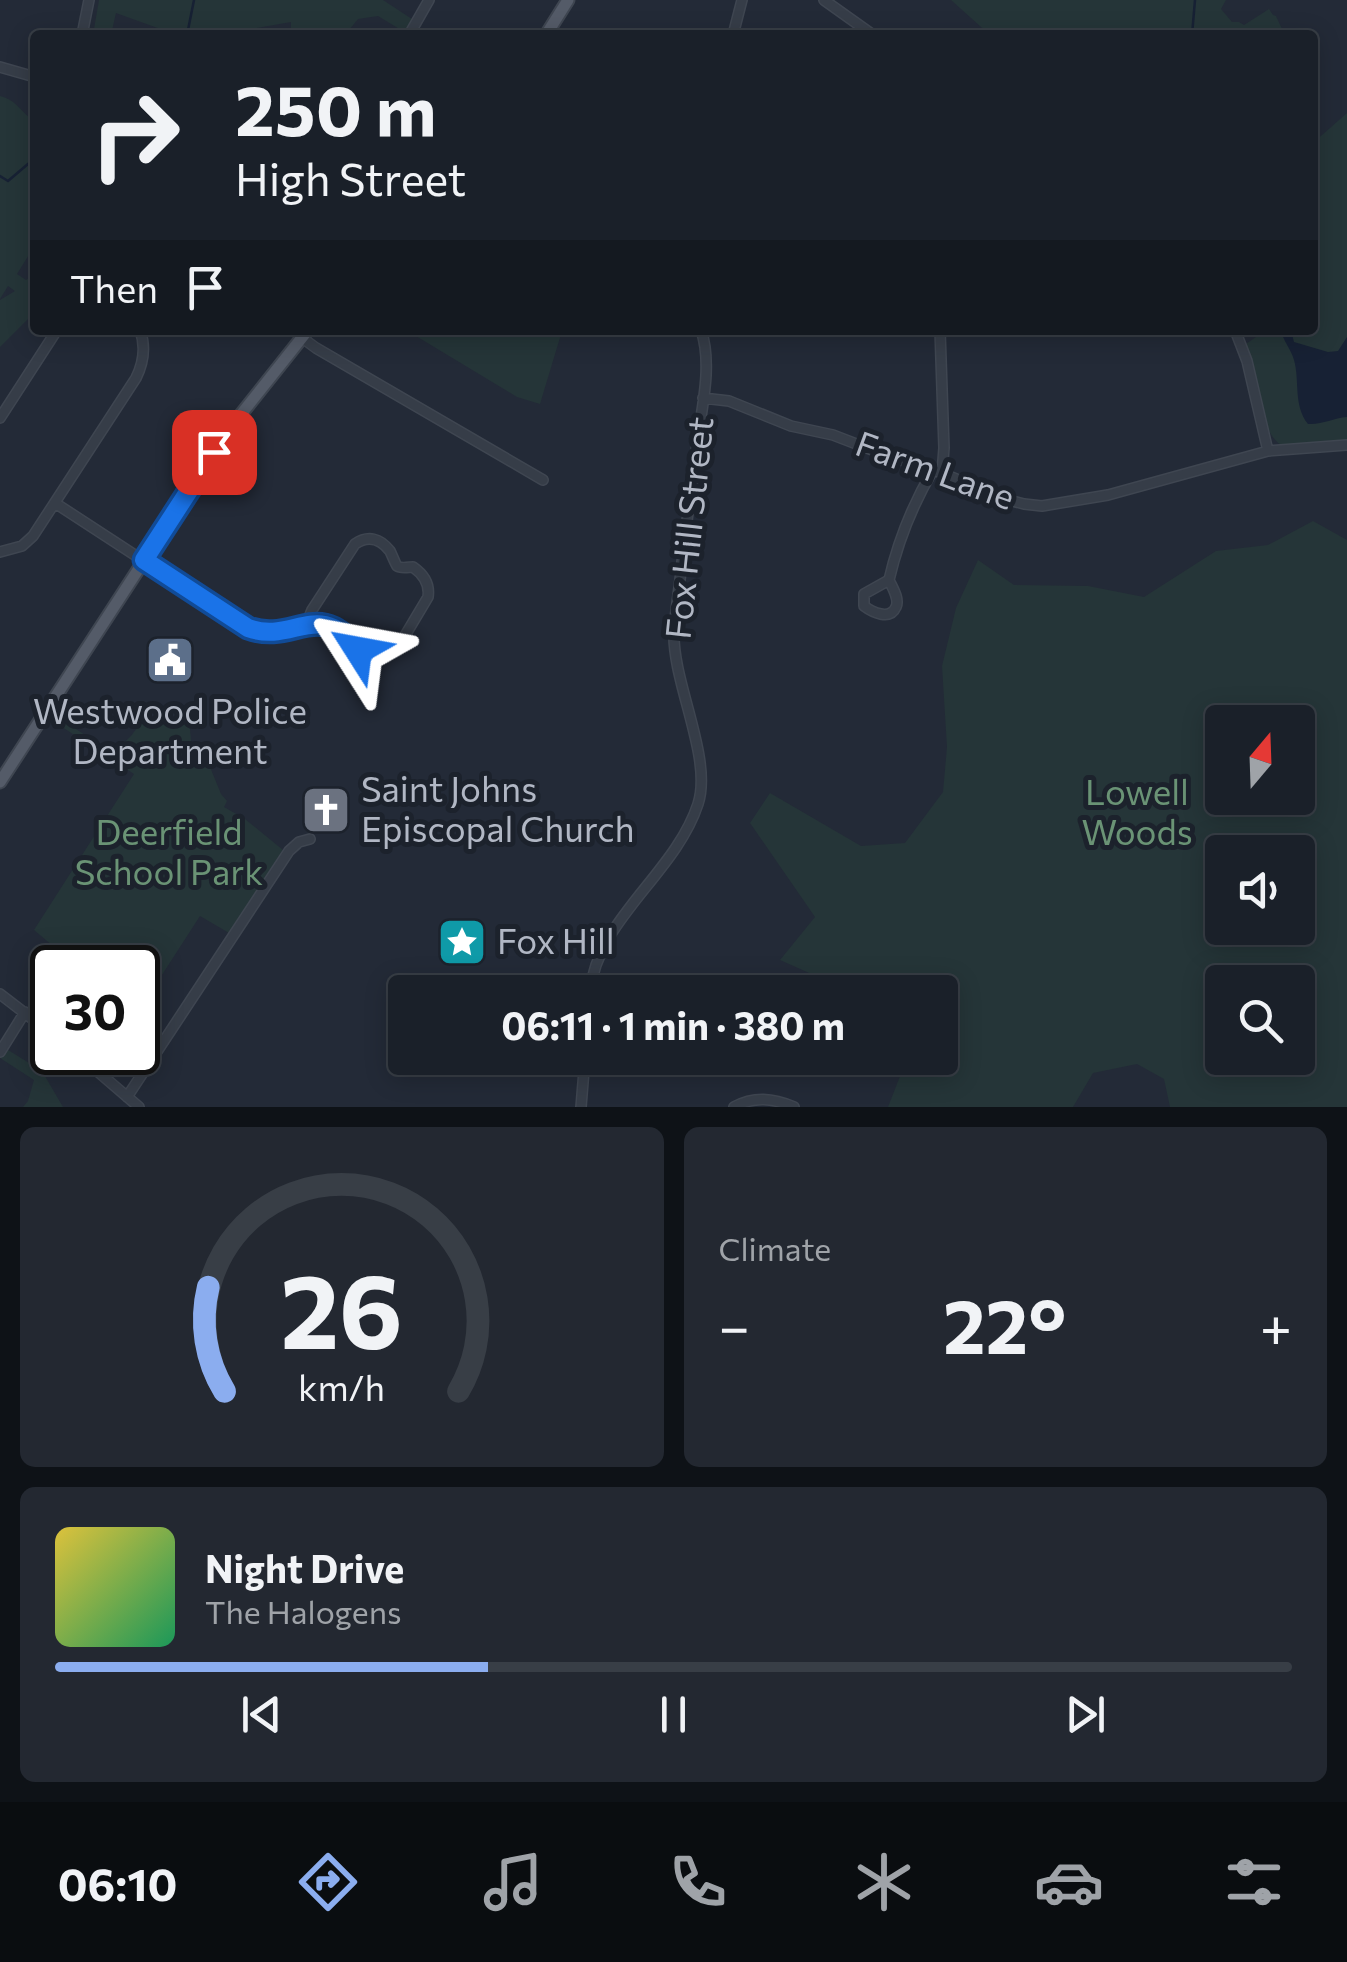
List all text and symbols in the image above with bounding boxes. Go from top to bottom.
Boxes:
text: 250 m [235,65,437,150]
icon: right [70,70,200,200]
text: High Street [235,150,466,205]
icon: arrive [178,260,233,315]
text: Then [70,264,158,311]
pin [172,410,257,495]
street label: Fox Hill Street [654,414,721,641]
street label: Farm Lane [851,420,1021,517]
icon: arrive [187,425,242,480]
position arrow [306,598,410,702]
public building icon: Westwood Police Department [144,634,196,686]
place label: Westwood Police Department [33,688,307,771]
north arrow [1205,705,1315,815]
map controls [1205,705,1315,1075]
place label: Saint Johns Episcopal Church [361,766,635,849]
park label: Lowell Woods [1081,769,1193,852]
church icon: Saint Johns Episcopal Church [300,784,352,836]
park label: Deerfield School Park [75,809,263,892]
button: sound [1205,835,1315,945]
place icon: Fox Hill [436,916,488,968]
place label: Fox Hill [497,918,615,961]
speed limit sign: 30 [30,945,160,1075]
button: search [1205,965,1315,1075]
text: 06:11 · 1 min · 380 m [501,1001,845,1048]
text: Climate [719,1228,831,1268]
text: 26 [280,1243,403,1370]
text: 22° [943,1278,1066,1369]
text: − [719,1291,750,1358]
text: + [1260,1291,1292,1358]
text: km/h [298,1365,385,1408]
text: Night Drive [205,1544,404,1591]
text: The Halogens [205,1591,402,1631]
icon: previous [234,1687,289,1742]
icon: pause [646,1687,701,1742]
icon: next [1058,1687,1113,1742]
icon: directions [293,1847,363,1917]
icon: music [478,1847,548,1917]
icon: phone [663,1847,733,1917]
icon: climate [849,1847,919,1917]
icon: car [1034,1847,1104,1917]
icon: filters [1219,1847,1289,1917]
text: 06:10 [58,1855,177,1910]

